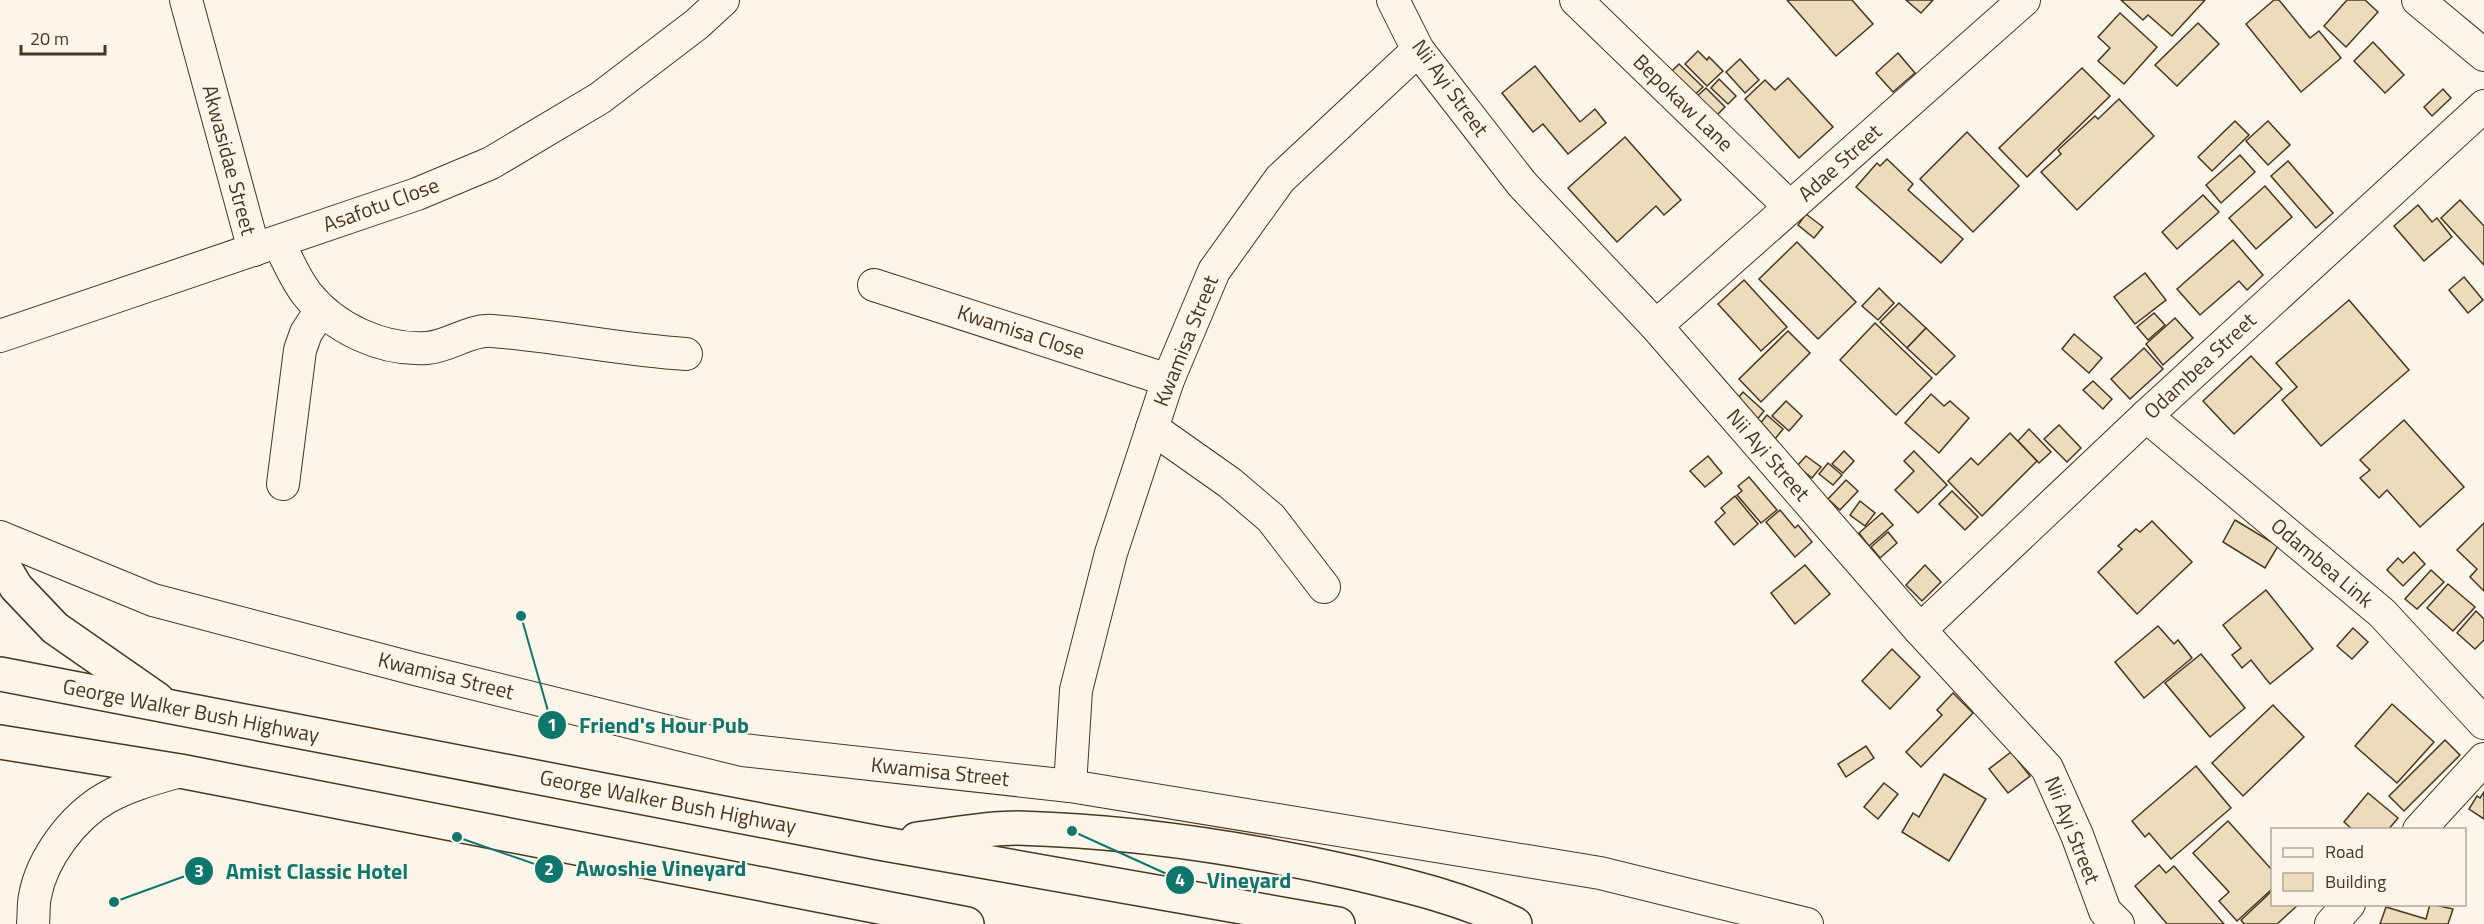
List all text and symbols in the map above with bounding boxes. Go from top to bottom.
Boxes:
scale bar [21,18,105,56]
text: 20 m [30,25,69,52]
street label: Nii Ayi Street [1404,32,1498,143]
street label: Bepokaw Lane [1626,46,1741,159]
street label: Akwasidae Street [195,81,266,239]
street label: Adae Street [1790,115,1889,209]
street label: Asafotu Close [318,168,443,240]
street label: Kwamisa Street [1144,270,1226,411]
street label: Kwamisa Close [953,295,1089,367]
street label: Odambea Street [2136,304,2263,426]
street label: Nii Ayi Street [1719,401,1819,508]
street label: Odambea Link [2264,510,2381,615]
street label: Kwamisa Street [375,643,518,708]
street label: George Walker Bush Highway [60,669,322,751]
callout: Friend's Hour Pub [537,705,761,745]
text: Friend's Hour Pub [579,708,749,742]
text: 1 [547,711,557,738]
street label: Kwamisa Street [869,748,1012,794]
street label: George Walker Bush Highway [537,760,799,842]
street label: Nii Ayi Street [2037,771,2109,889]
legend [2271,828,2466,906]
text: Road [2325,838,2364,865]
callout: Awoshie Vineyard [534,849,758,889]
callout: Amist Classic Hotel [184,851,420,891]
text: Awoshie Vineyard [576,851,746,885]
text: Amist Classic Hotel [226,854,408,888]
text: 2 [544,855,554,882]
text: 3 [194,857,204,884]
callout: Vineyard [1165,860,1304,900]
text: Vineyard [1207,863,1291,897]
text: 4 [1175,866,1185,893]
text: Building [2325,868,2386,895]

